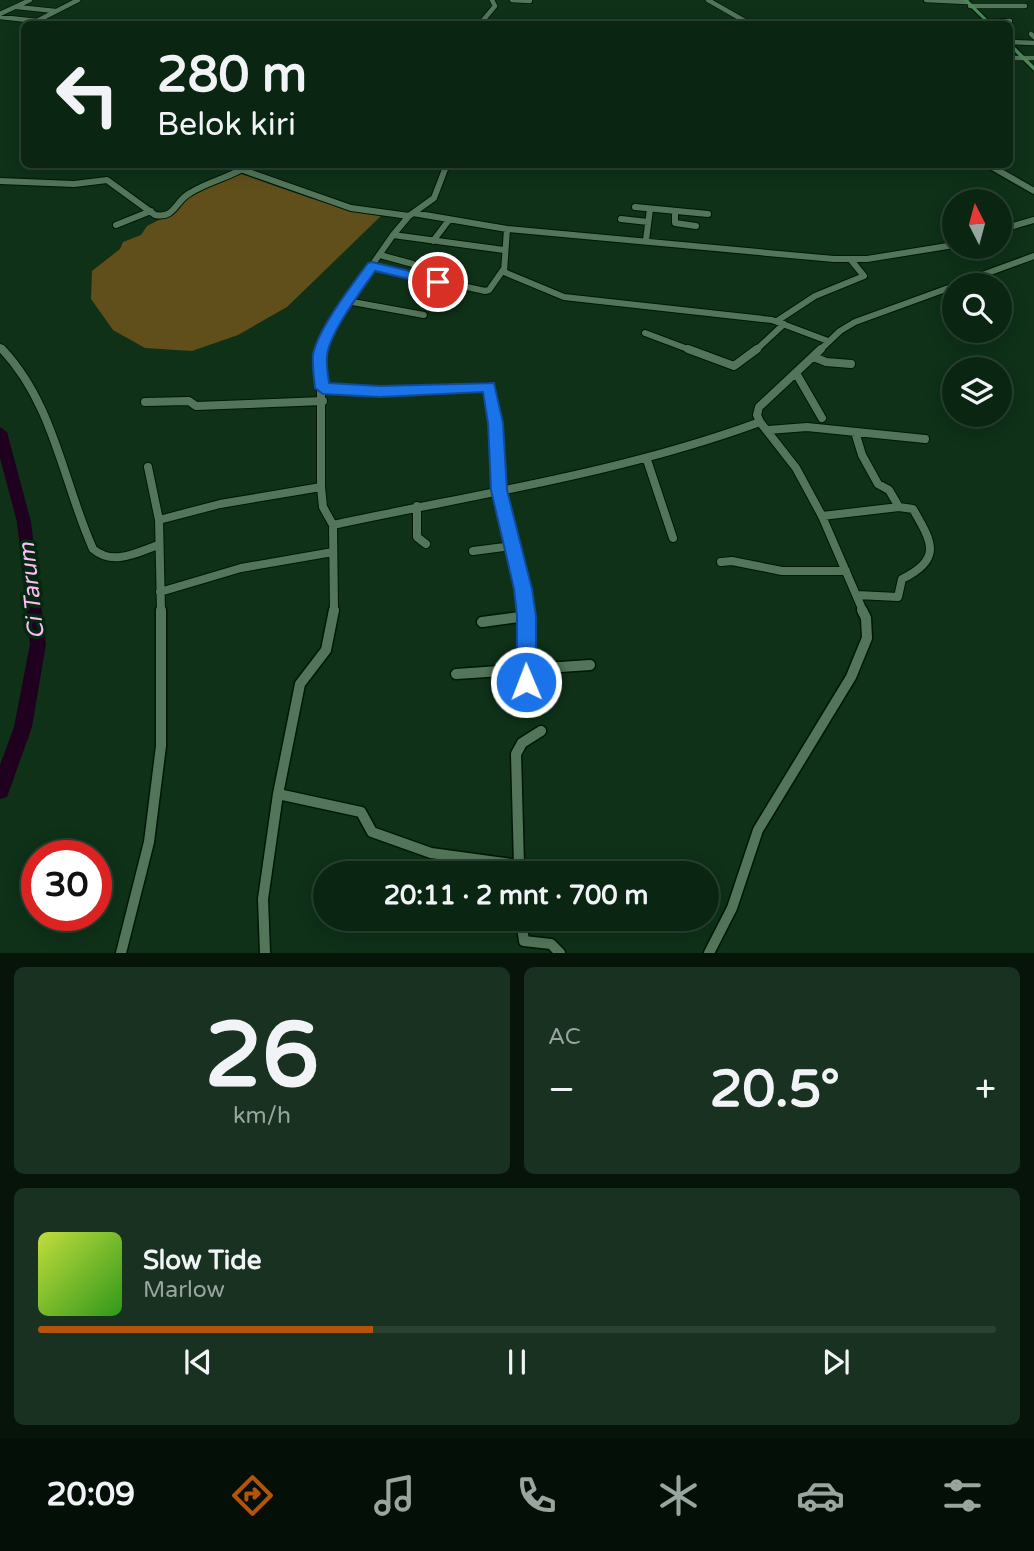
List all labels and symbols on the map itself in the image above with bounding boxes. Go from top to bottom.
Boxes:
north arrow [942,189,1012,259]
pin [408,252,468,312]
water label: Ci Tarum [13,540,51,640]
position arrow [489,645,563,719]
speed limit sign: 30 [21,840,112,931]

